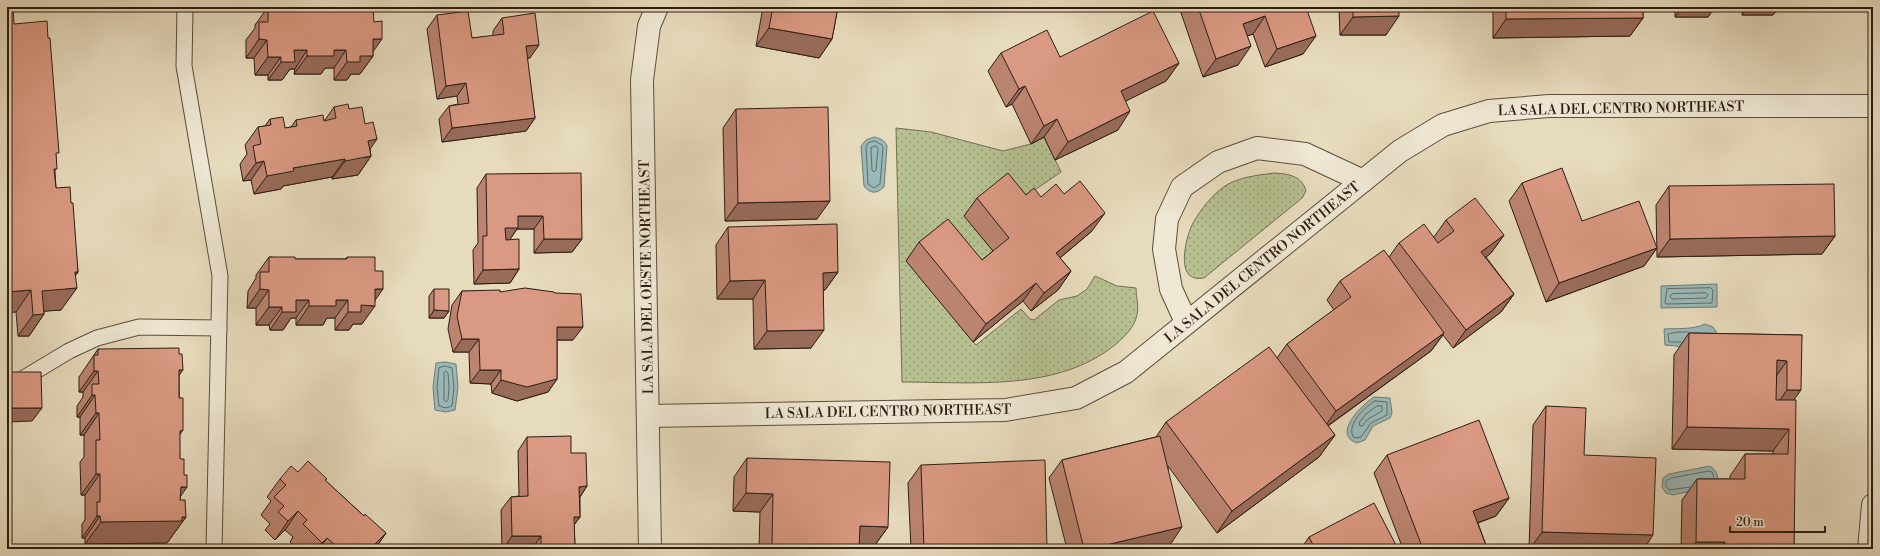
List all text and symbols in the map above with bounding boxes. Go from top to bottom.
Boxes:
street label: LA SALA DEL CENTRO NORTHEAST [1498,98,1745,120]
street label: LA SALA DEL OESTE NORTHEAST [636,159,658,394]
street label: LA SALA DEL CENTRO NORTHEAST [1161,178,1364,347]
street label: LA SALA DEL CENTRO NORTHEAST [765,401,1012,423]
scale bar [1730,508,1825,534]
text: 20 m [1736,515,1764,530]

